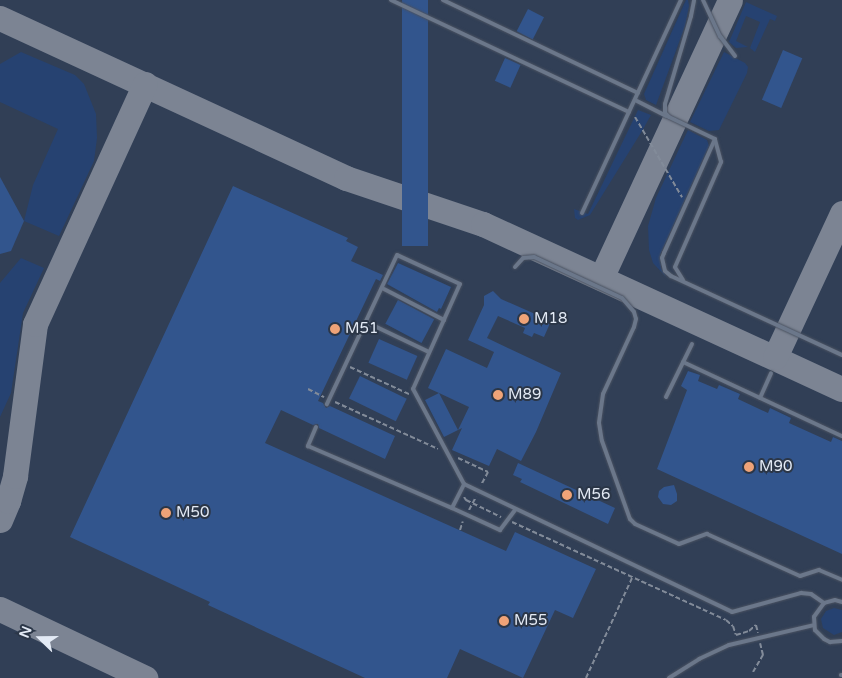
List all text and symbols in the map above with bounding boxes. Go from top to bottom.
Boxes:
place label: M18 [534,310,567,328]
marker: M18 [518,313,530,325]
place label: M51 [345,320,378,338]
marker: M51 [329,323,341,335]
place label: M89 [508,386,541,404]
marker: M89 [492,389,504,401]
place label: M90 [759,458,792,476]
marker: M90 [743,461,755,473]
place label: M56 [577,486,610,504]
marker: M56 [561,489,573,501]
place label: M50 [176,504,209,522]
marker: M50 [160,507,172,519]
place label: M55 [514,612,547,630]
north arrow [15,613,65,663]
marker: M55 [498,615,510,627]
text: N [16,624,36,641]

